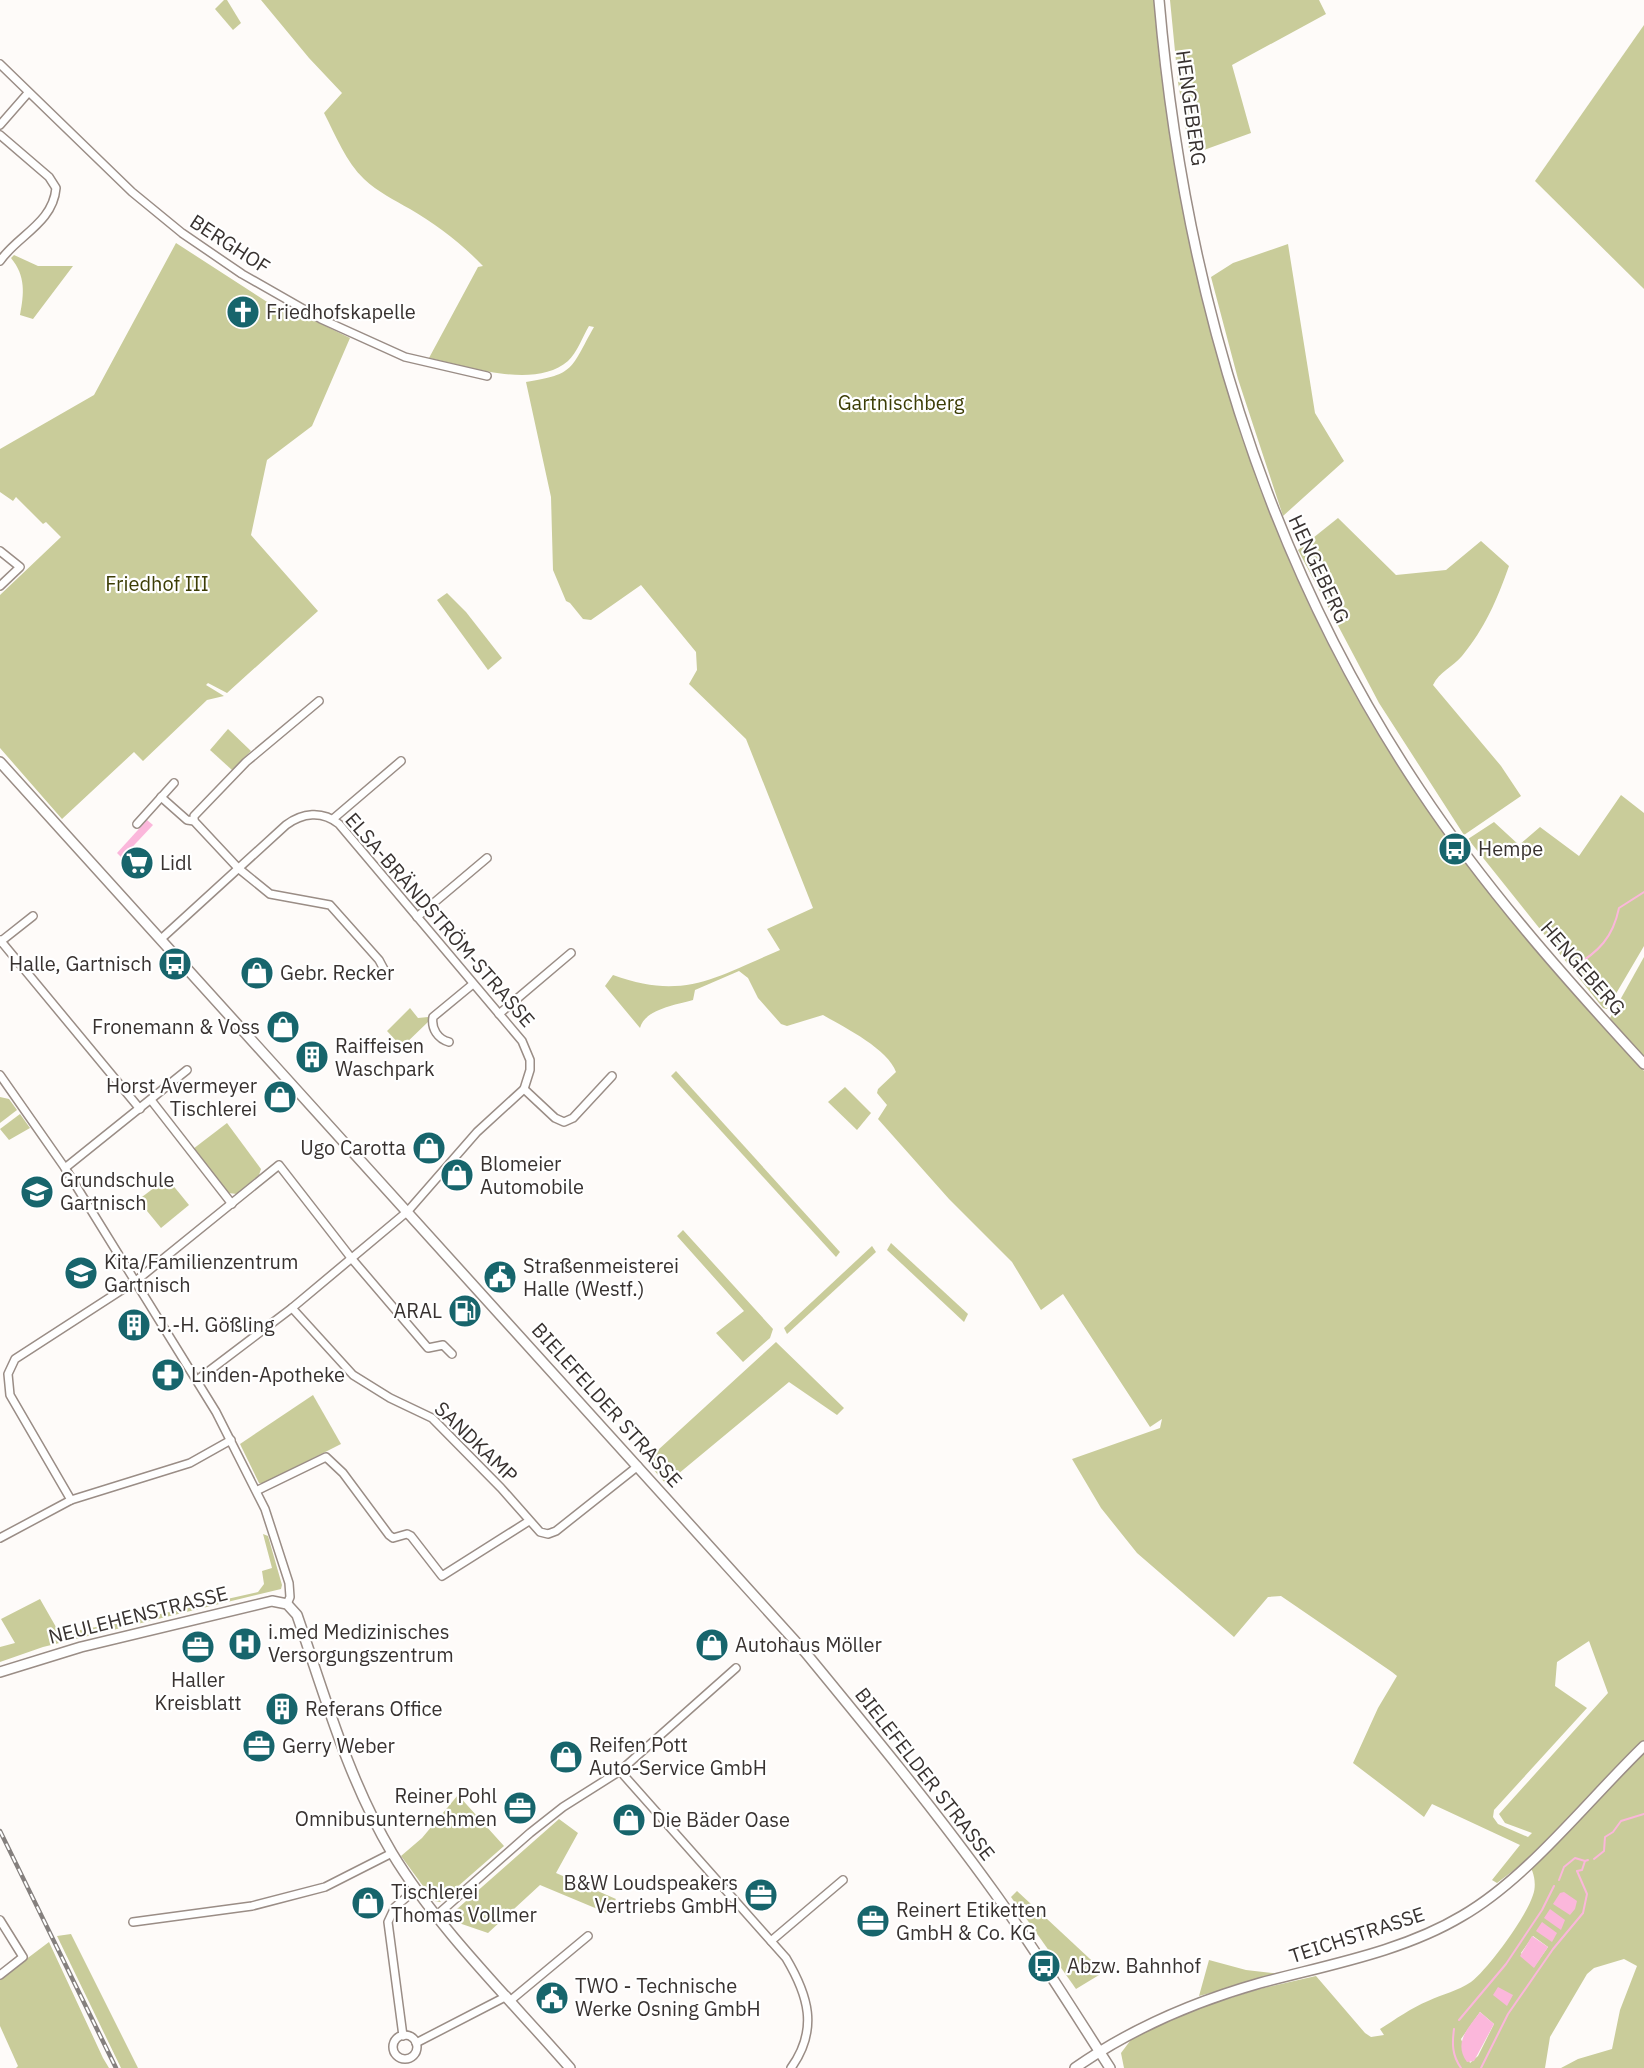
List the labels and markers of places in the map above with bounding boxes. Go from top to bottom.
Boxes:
church icon: Friedhofskapelle [225,294,261,330]
place label: Friedhofskapelle [266,298,416,325]
bus stop icon: Hempe [1437,831,1473,867]
place label: Hempe [1478,835,1543,862]
supermarket icon: Lidl [119,845,155,881]
place label: Lidl [160,849,192,876]
bus stop icon: Halle, Gartnisch [157,946,193,982]
place label: Halle, Gartnisch [9,950,152,977]
shop icon: Gebr. Recker [239,955,275,991]
place label: Gebr. Recker [280,959,394,986]
shop icon: Fronemann & Voss [265,1009,301,1045]
place label: Fronemann & Voss [92,1013,260,1040]
place label: Raiffeisen Waschpark [335,1032,435,1082]
building icon: Raiffeisen Waschpark [294,1039,330,1075]
place label: Horst Avermeyer Tischlerei [106,1072,257,1122]
shop icon: Horst Avermeyer Tischlerei [262,1079,298,1115]
shop icon: Ugo Carotta [411,1130,447,1166]
place label: Ugo Carotta [300,1134,406,1161]
place label: Blomeier Automobile [480,1150,584,1200]
shop icon: Blomeier Automobile [439,1157,475,1193]
place label: Grundschule Gartnisch [60,1166,175,1216]
school or university icon: Grundschule Gartnisch [19,1174,55,1210]
place label: Kita/Familienzentrum Gartnisch [104,1248,298,1298]
place label: Straßenmeisterei Halle (Westf.) [523,1252,679,1302]
school or university icon: Kita/Familienzentrum Gartnisch [63,1255,99,1291]
public building icon: Straßenmeisterei Halle (Westf.) [482,1259,518,1295]
fuel station icon: ARAL [447,1293,483,1329]
place label: ARAL [394,1297,442,1324]
building icon: J.-H. Gößling [116,1307,152,1343]
place label: J.-H. Gößling [157,1311,275,1338]
pharmacy icon: Linden-Apotheke [150,1357,186,1393]
place label: Linden-Apotheke [191,1361,345,1388]
place label: i.med Medizinisches Versorgungszentrum [268,1618,454,1668]
hospital icon: i.med Medizinisches Versorgungszentrum [227,1626,263,1662]
shop icon: Autohaus Möller [694,1627,730,1663]
office icon: Haller Kreisblatt [180,1629,216,1665]
place label: Autohaus Möller [735,1631,882,1658]
place label: Haller Kreisblatt [154,1666,242,1716]
building icon: Referans Office [264,1691,300,1727]
place label: Referans Office [305,1695,443,1722]
office icon: Gerry Weber [241,1728,277,1764]
place label: Reifen Pott Auto-Service GmbH [589,1731,767,1781]
place label: Gerry Weber [282,1732,395,1759]
shop icon: Reifen Pott Auto-Service GmbH [548,1739,584,1775]
place label: Reiner Pohl Omnibusunternehmen [295,1782,497,1832]
office icon: Reiner Pohl Omnibusunternehmen [502,1790,538,1826]
shop icon: Die Bäder Oase [611,1802,647,1838]
place label: Die Bäder Oase [652,1806,790,1833]
place label: B&W Loudspeakers Vertriebs GmbH [563,1869,738,1919]
office icon: B&W Loudspeakers Vertriebs GmbH [743,1877,779,1913]
place label: Tischlerei Thomas Vollmer [391,1878,537,1928]
shop icon: Tischlerei Thomas Vollmer [350,1885,386,1921]
place label: Reinert Etiketten GmbH & Co. KG [896,1896,1047,1946]
office icon: Reinert Etiketten GmbH & Co. KG [855,1903,891,1939]
bus stop icon: Abzw. Bahnhof [1026,1948,1062,1984]
place label: Abzw. Bahnhof [1067,1952,1201,1979]
place label: TWO - Technische Werke Osning GmbH [575,1972,761,2022]
public building icon: TWO - Technische Werke Osning GmbH [534,1980,570,2016]

